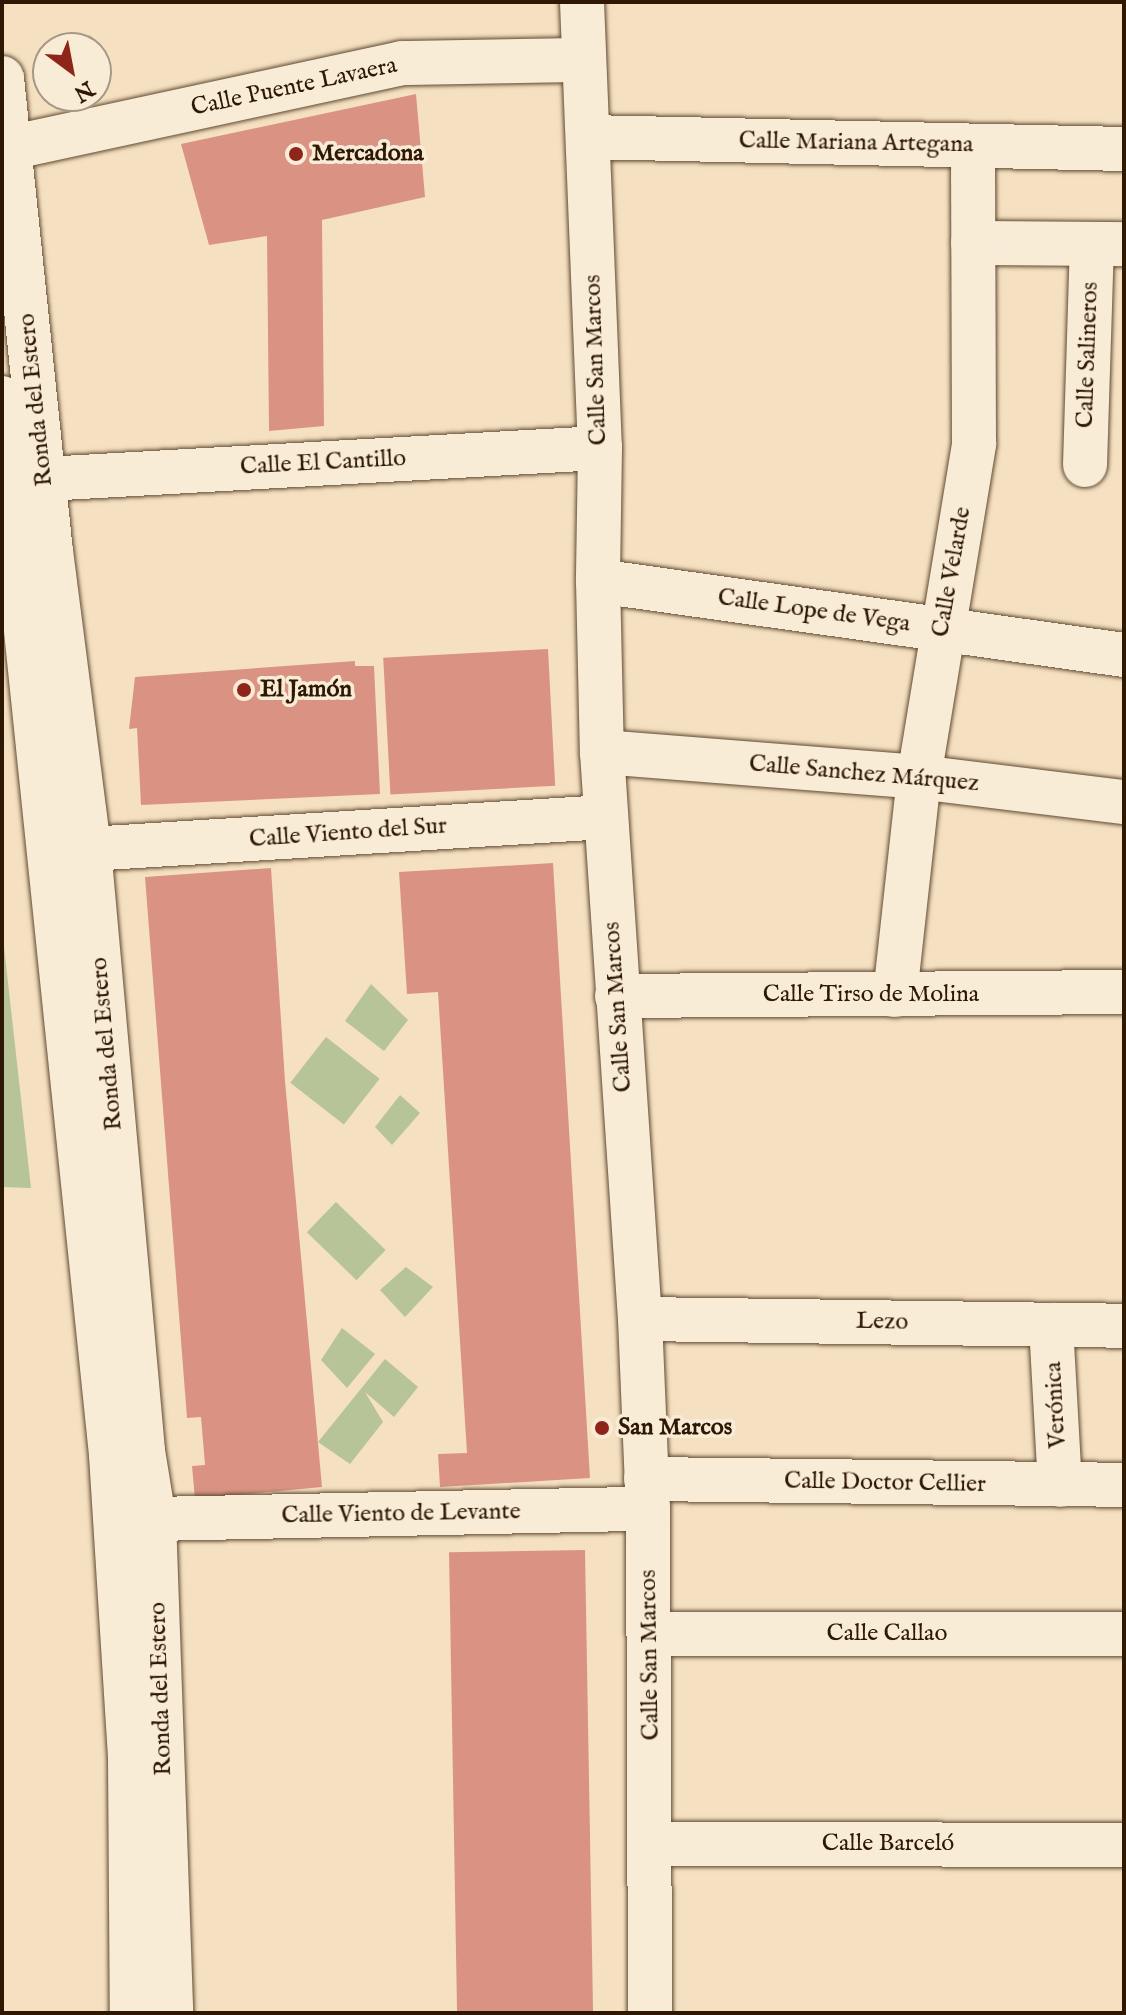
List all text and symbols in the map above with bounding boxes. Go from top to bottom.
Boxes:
north arrow [32,32,112,112]
street label: Calle Puente Lavaera [188,51,400,123]
text: N [68,74,99,108]
street label: Calle Mariana Artegana [738,127,974,159]
place label: Mercadona [312,140,424,168]
marker: Mercadona [287,145,305,163]
street label: Calle San Marcos [579,274,613,446]
street label: Calle Salineros [1071,281,1105,429]
street label: Ronda del Estero [13,312,59,488]
street label: Calle El Cantillo [239,444,407,482]
street label: Calle Velarde [926,505,978,639]
street label: Calle Lope de Vega [716,583,912,639]
place label: El Jamón [260,676,352,704]
marker: El Jamón [235,681,253,699]
street label: Calle Sanchez Márquez [748,750,980,798]
street label: Calle Viento del Sur [248,812,448,854]
street label: Calle San Marcos [598,921,638,1093]
street label: Ronda del Estero [85,956,129,1132]
street label: Calle Tirso de Molina [763,981,979,1009]
street label: Lezo [856,1307,908,1337]
street label: Verónica [1039,1361,1073,1449]
place label: San Marcos [618,1414,732,1442]
marker: San Marcos [593,1419,611,1437]
street label: Calle Doctor Cellier [784,1467,986,1499]
street label: Calle Viento de Levante [281,1498,521,1530]
street label: Calle San Marcos [634,1569,666,1741]
street label: Ronda del Estero [144,1602,178,1776]
street label: Calle Callao [827,1620,947,1648]
street label: Calle Barceló [822,1830,954,1858]

